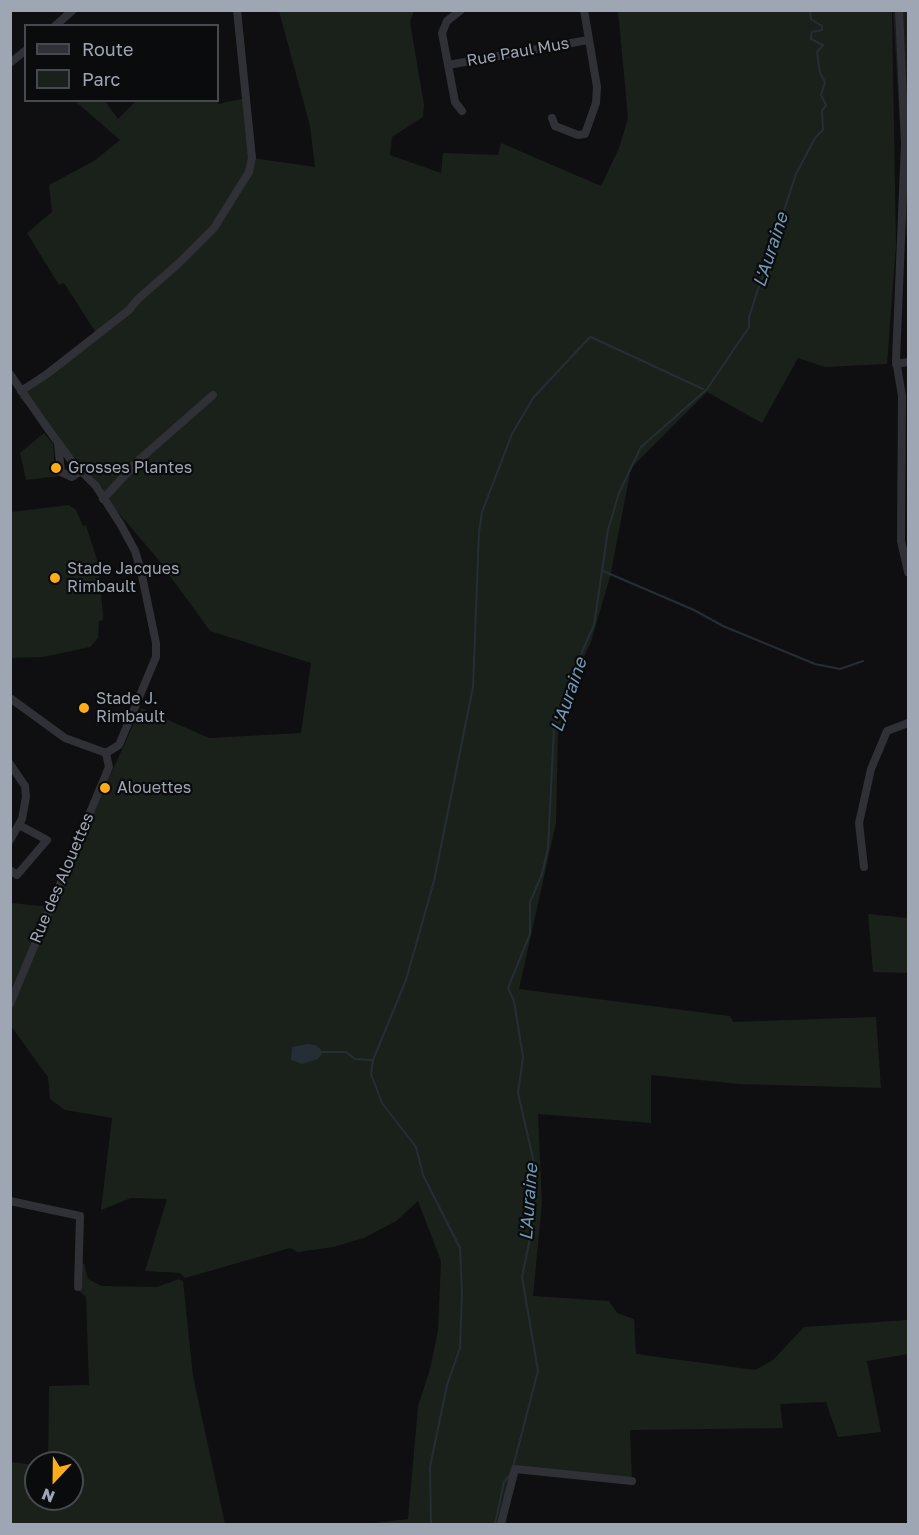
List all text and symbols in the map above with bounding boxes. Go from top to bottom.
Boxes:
legend [24,24,219,102]
street label: Rue Paul Mus [465,34,571,70]
text: Route [82,38,133,60]
text: Parc [82,68,120,90]
water label: L'Auraine [749,210,793,290]
place label: Grosses Plantes [68,458,192,478]
marker: Grosses Plantes [49,461,63,475]
place label: Stade Jacques Rimbault [67,559,179,597]
marker: Stade Jacques Rimbault [48,571,62,585]
water label: L'Auraine [546,655,592,735]
place label: Stade J. Rimbault [96,689,165,727]
marker: Stade J. Rimbault [77,701,91,715]
place label: Alouettes [117,778,191,798]
marker: Alouettes [98,781,112,795]
street label: Rue des Alouettes [26,810,98,946]
water label: L'Auraine [516,1163,542,1241]
north arrow [24,1451,84,1511]
text: N [39,1484,57,1507]

